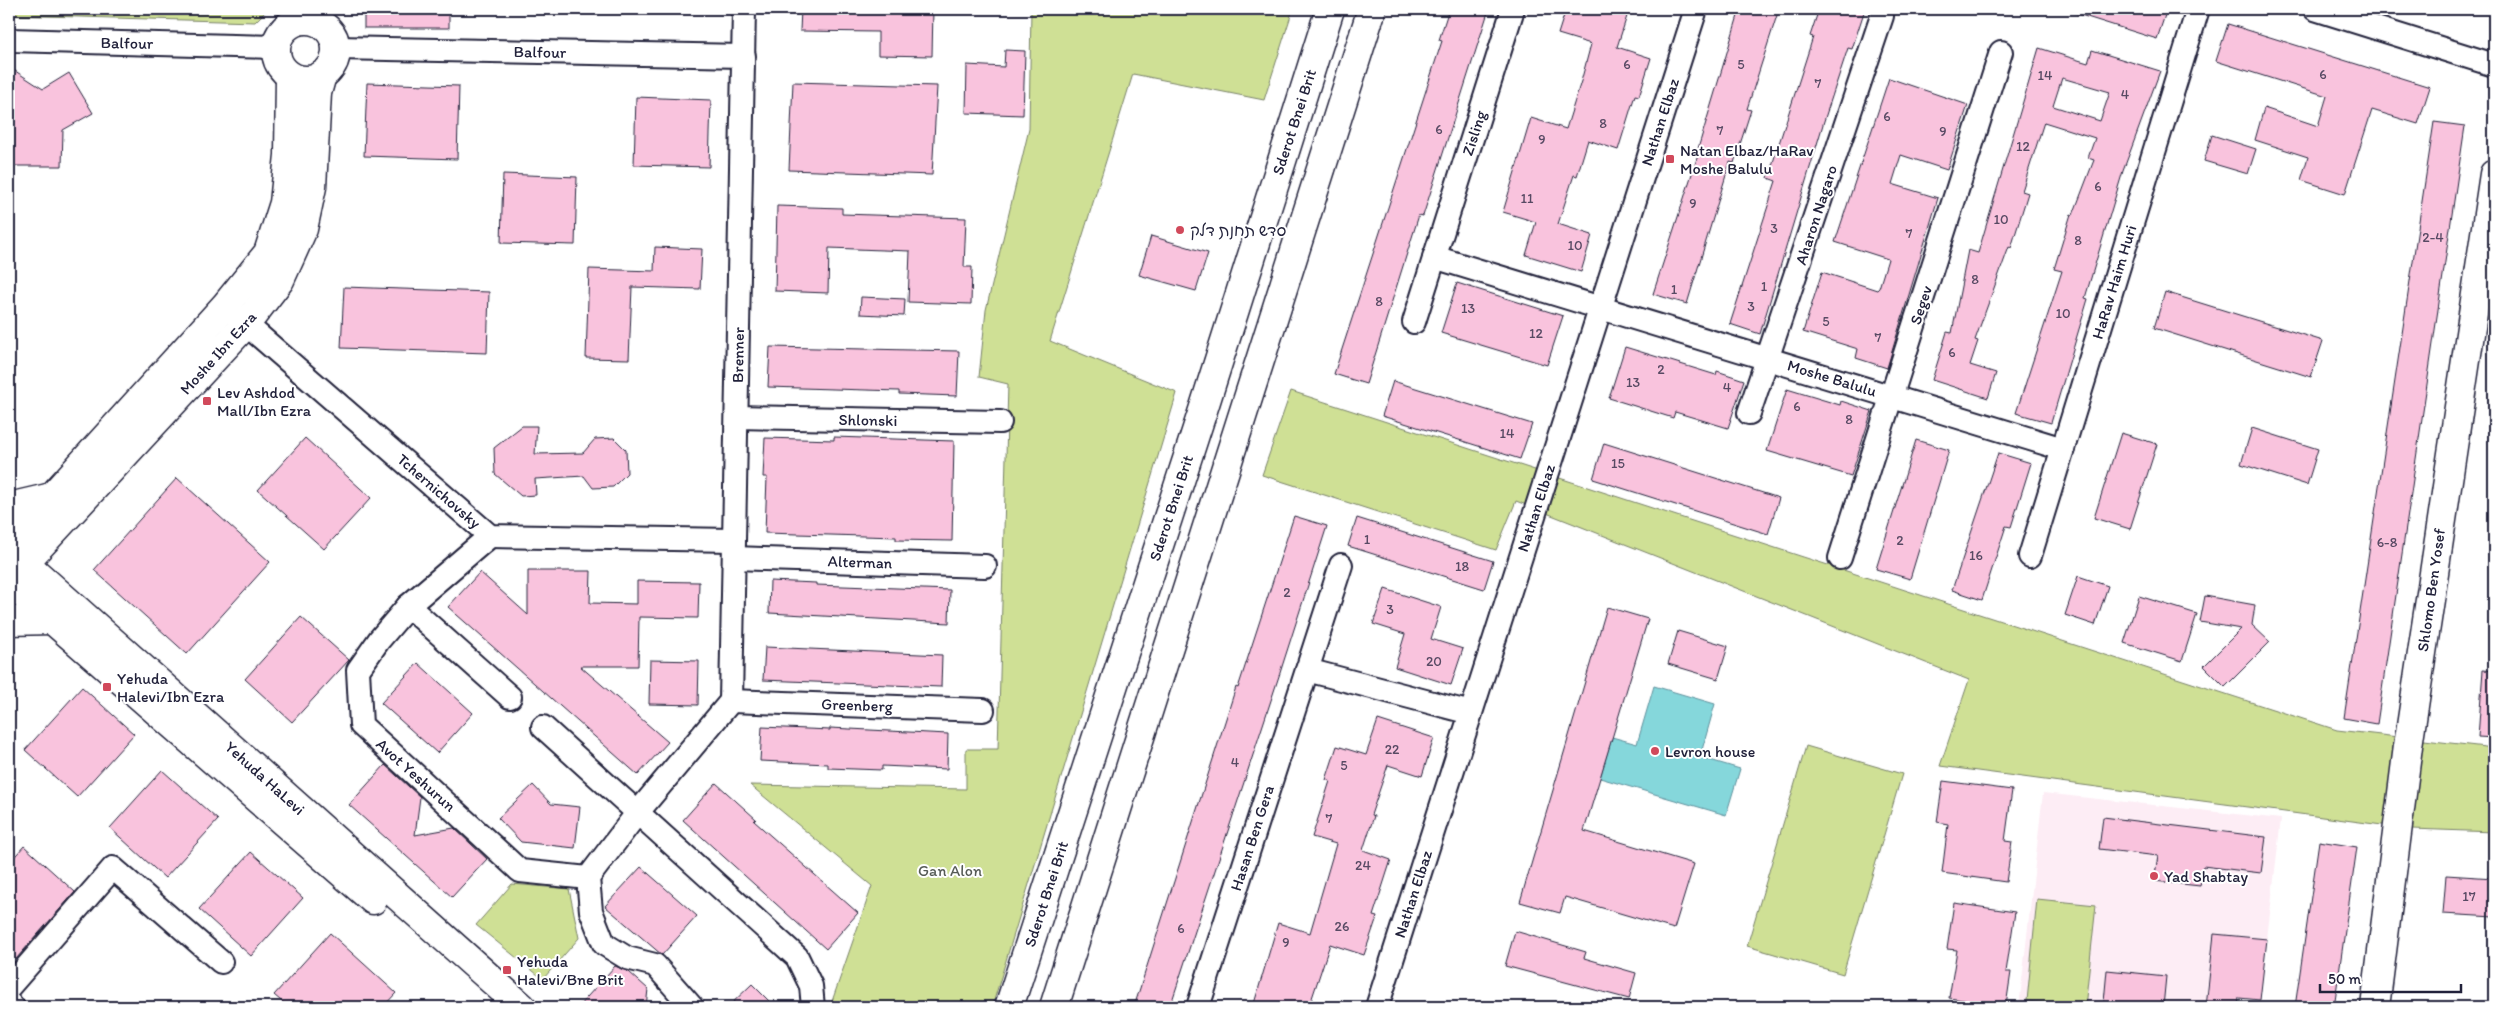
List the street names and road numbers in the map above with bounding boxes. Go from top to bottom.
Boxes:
street label: Balfour [101,33,154,53]
street label: Balfour [514,42,567,62]
street label: Sderot Bnei Brit [1268,67,1320,177]
street label: Nathan Elbaz [1637,75,1683,168]
street label: Zisling [1458,107,1490,158]
street label: Aharon Nagaro [1791,163,1841,267]
street label: HaRav Haim Huri [2088,223,2140,341]
street label: Segev [1906,283,1936,327]
street label: Moshe Ibn Ezra [176,307,261,398]
street label: Brenner [728,326,748,383]
street label: Moshe Balulu [1785,355,1879,401]
street label: Shlonski [838,410,898,430]
street label: Tchernichovsky [393,450,485,533]
street label: Sderot Bnei Brit [1145,453,1197,563]
street label: Nathan Elbaz [1513,461,1559,554]
street label: Shlomo Ben Yosef [2413,526,2449,653]
street label: Alterman [827,551,893,573]
street label: Greenberg [821,694,894,716]
street label: Avot Yeshurun [372,734,460,816]
street label: Yehuda HaLevi [221,737,309,819]
street label: Hasan Ben Gera [1226,783,1278,893]
street label: Sderot Bnei Brit [1020,839,1072,949]
street label: Nathan Elbaz [1390,847,1436,940]

